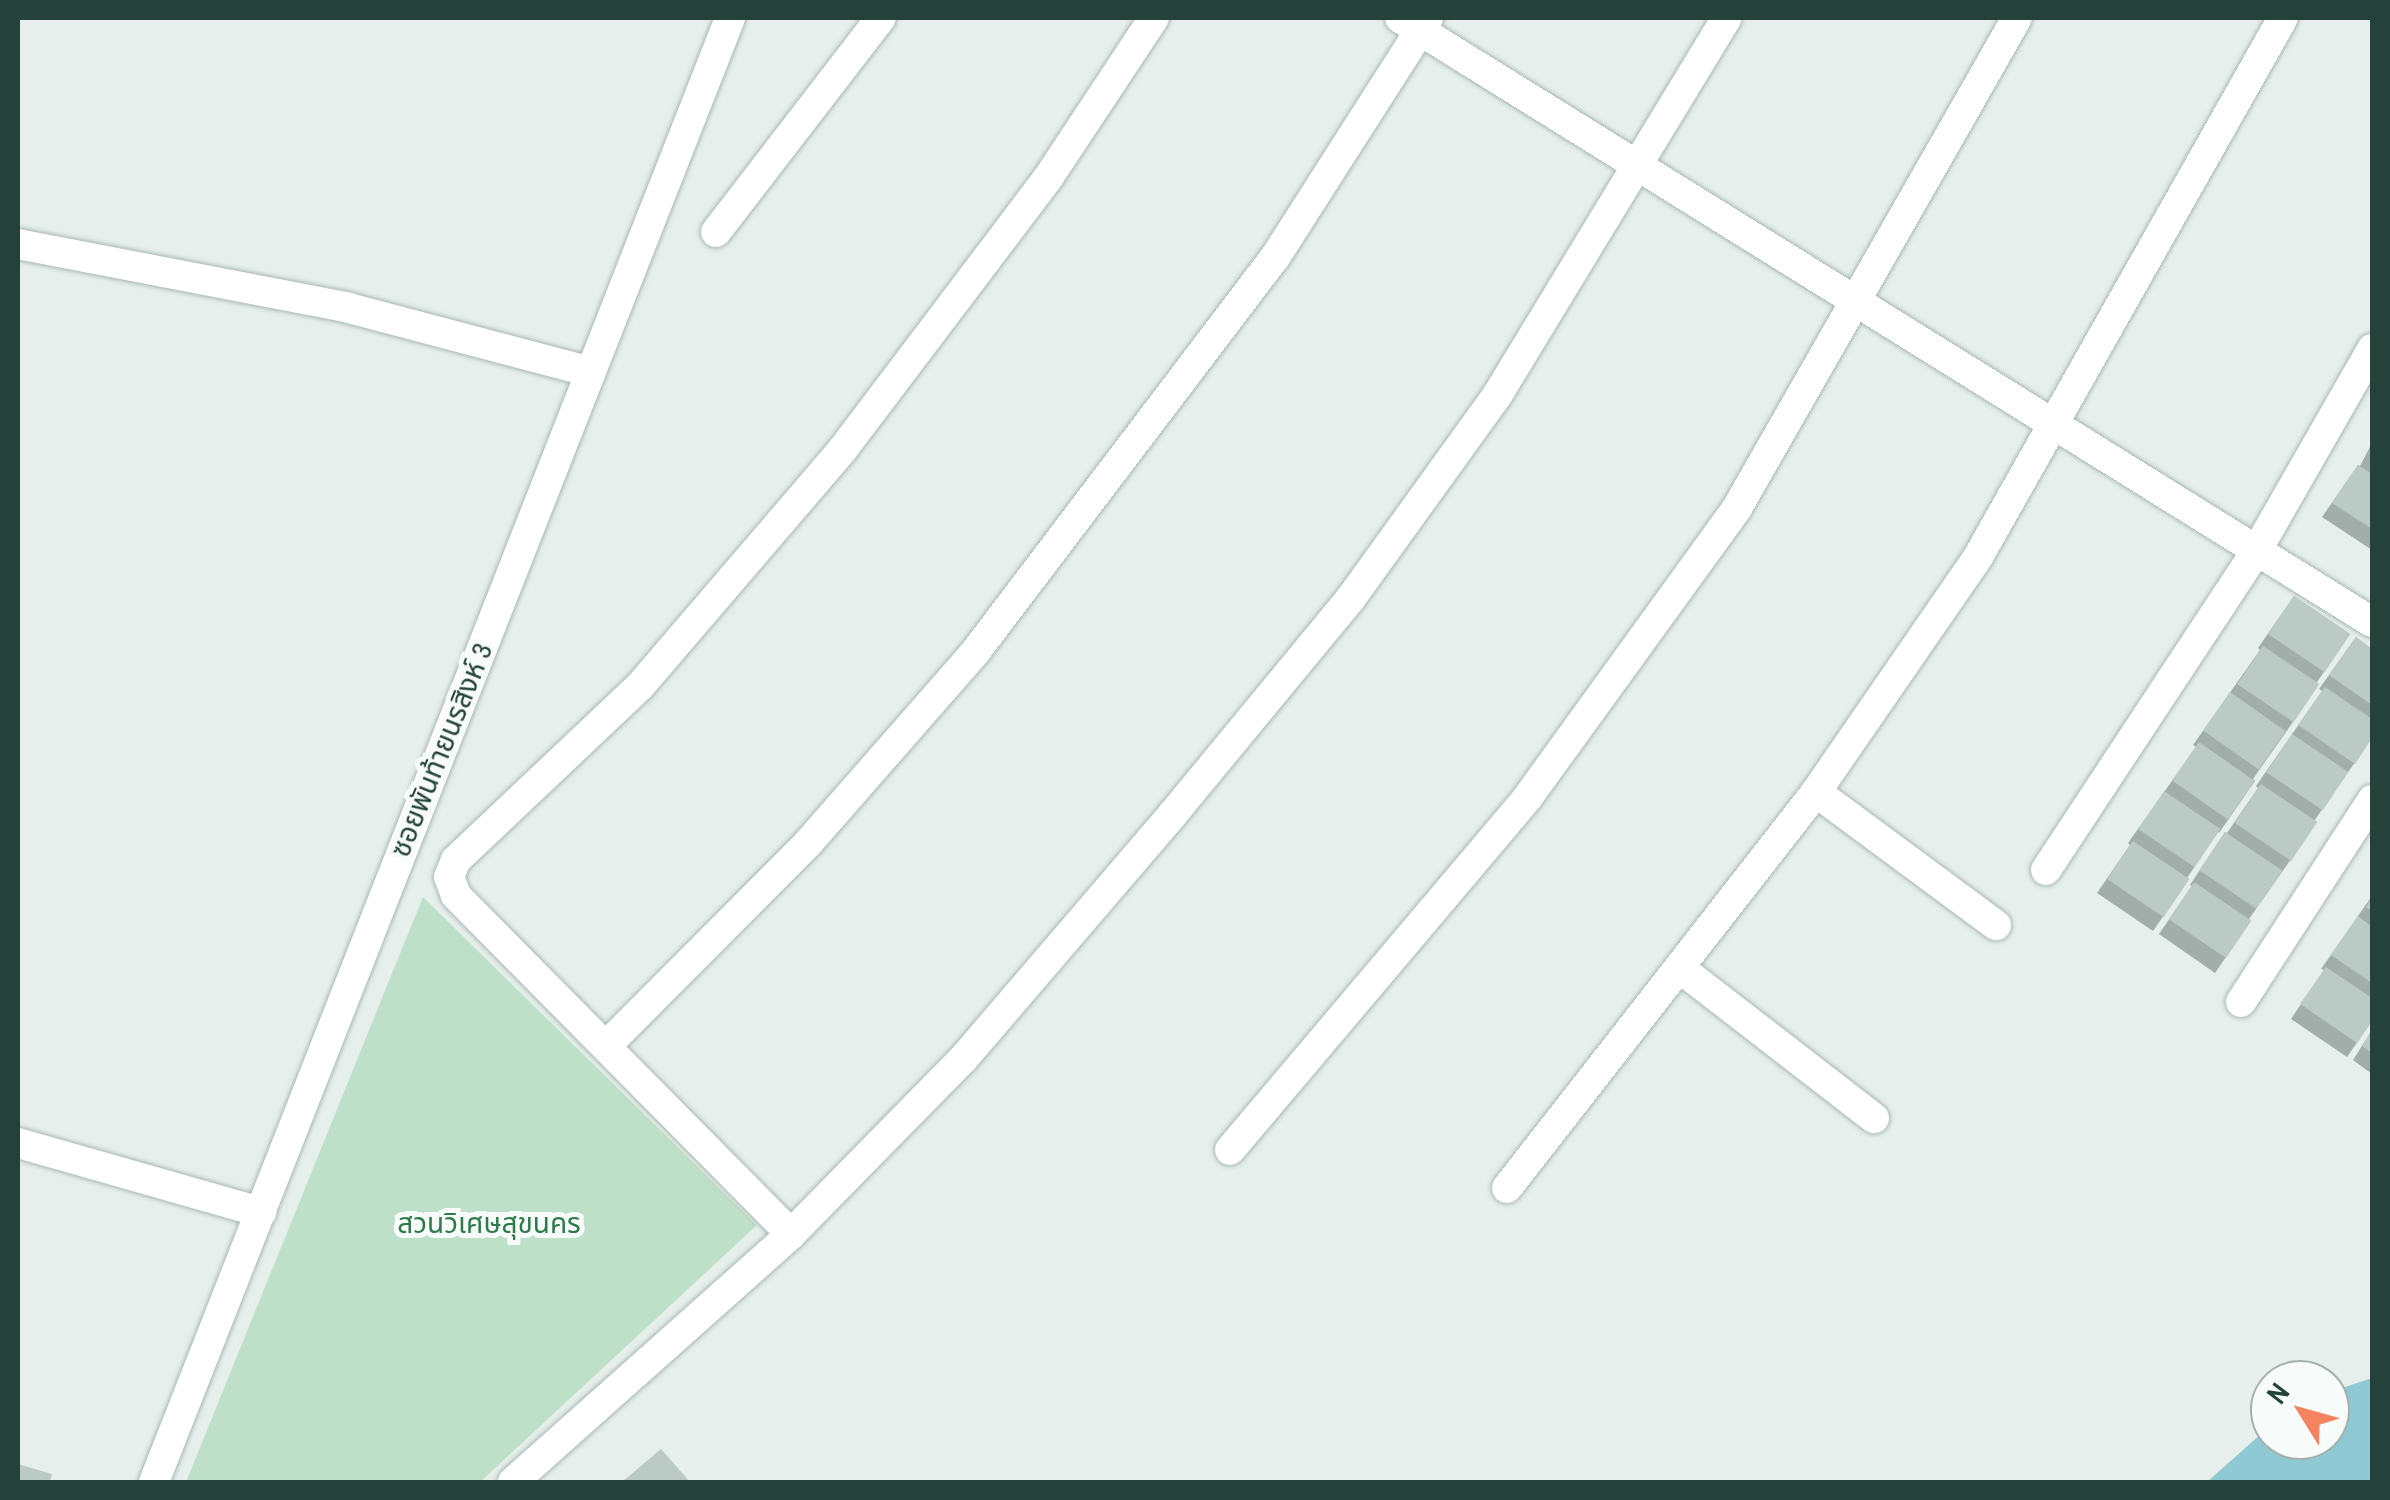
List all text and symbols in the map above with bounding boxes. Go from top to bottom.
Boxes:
street label: ซอยพันท้ายนรสิงห์ 3 [383,638,499,862]
park label: สวนวิเศษสุขนคร [397,1206,581,1240]
north arrow [2250,1360,2350,1460]
text: N [2257,1375,2298,1411]

